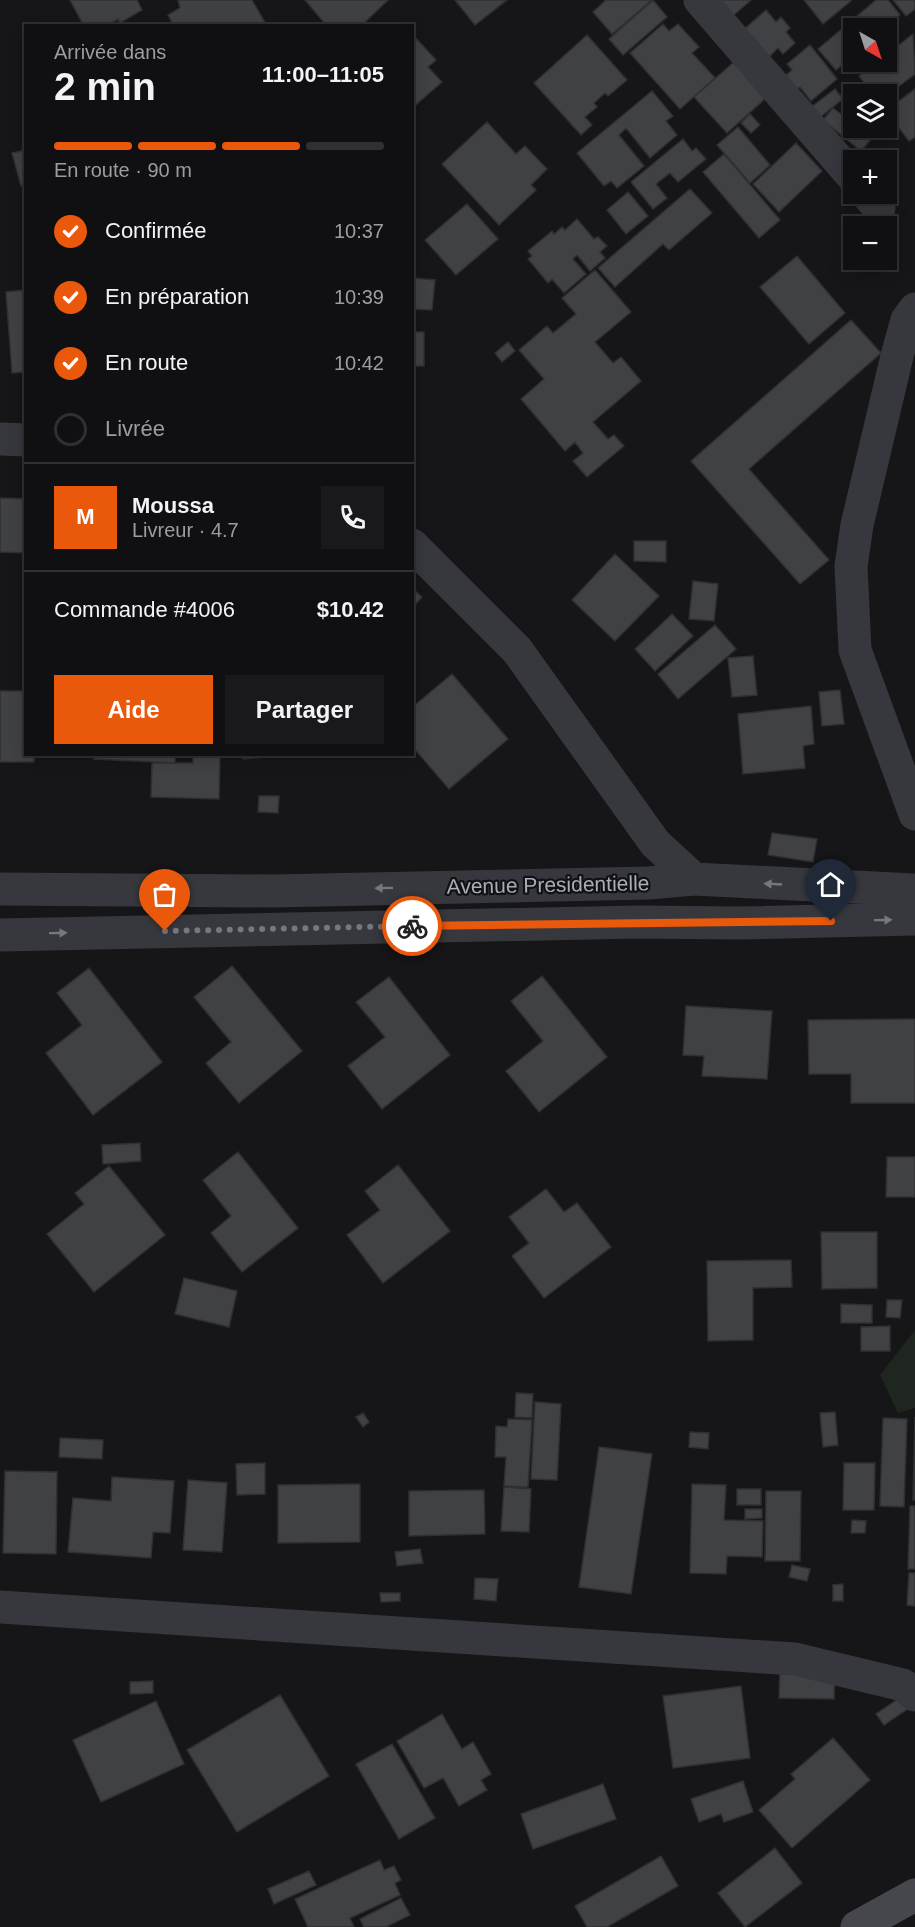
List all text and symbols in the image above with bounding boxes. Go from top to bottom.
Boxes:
north arrow [843,18,897,72]
map controls [843,18,897,270]
text: Arrivée dans [54,41,166,63]
text: 11:00–11:05 [262,62,384,87]
text: 2 min [54,65,156,108]
button: layers [843,84,897,138]
button: + [843,150,897,204]
text: En route · 90 m [54,159,192,181]
icon: check [54,215,87,248]
button: − [843,216,897,270]
text: Confirmée [105,218,206,243]
text: 10:37 [334,220,384,242]
icon: check [54,281,87,314]
text: En préparation [105,284,249,309]
text: 10:39 [334,286,384,308]
icon: check [54,347,87,380]
text: En route [105,350,188,375]
text: 10:42 [334,352,384,374]
text: Livrée [105,416,165,441]
button: phone [321,486,384,549]
text: Moussa [132,493,214,518]
text: M [76,504,95,529]
text: Livreur · 4.7 [132,519,239,541]
text: Commande #4006 [54,597,235,622]
text: $10.42 [317,597,384,622]
button: Aide [54,675,213,744]
button: Partager [225,675,384,744]
pin [805,859,856,921]
icon: home [814,868,847,901]
pin [139,869,190,931]
street label: Avenue Presidentielle [446,871,650,898]
icon: bag [148,878,181,911]
one-way arrow [763,879,782,889]
one-way arrow [375,884,394,893]
courier [382,896,442,956]
icon: bike [396,910,429,943]
one-way arrow [874,915,893,924]
one-way arrow [49,929,68,938]

